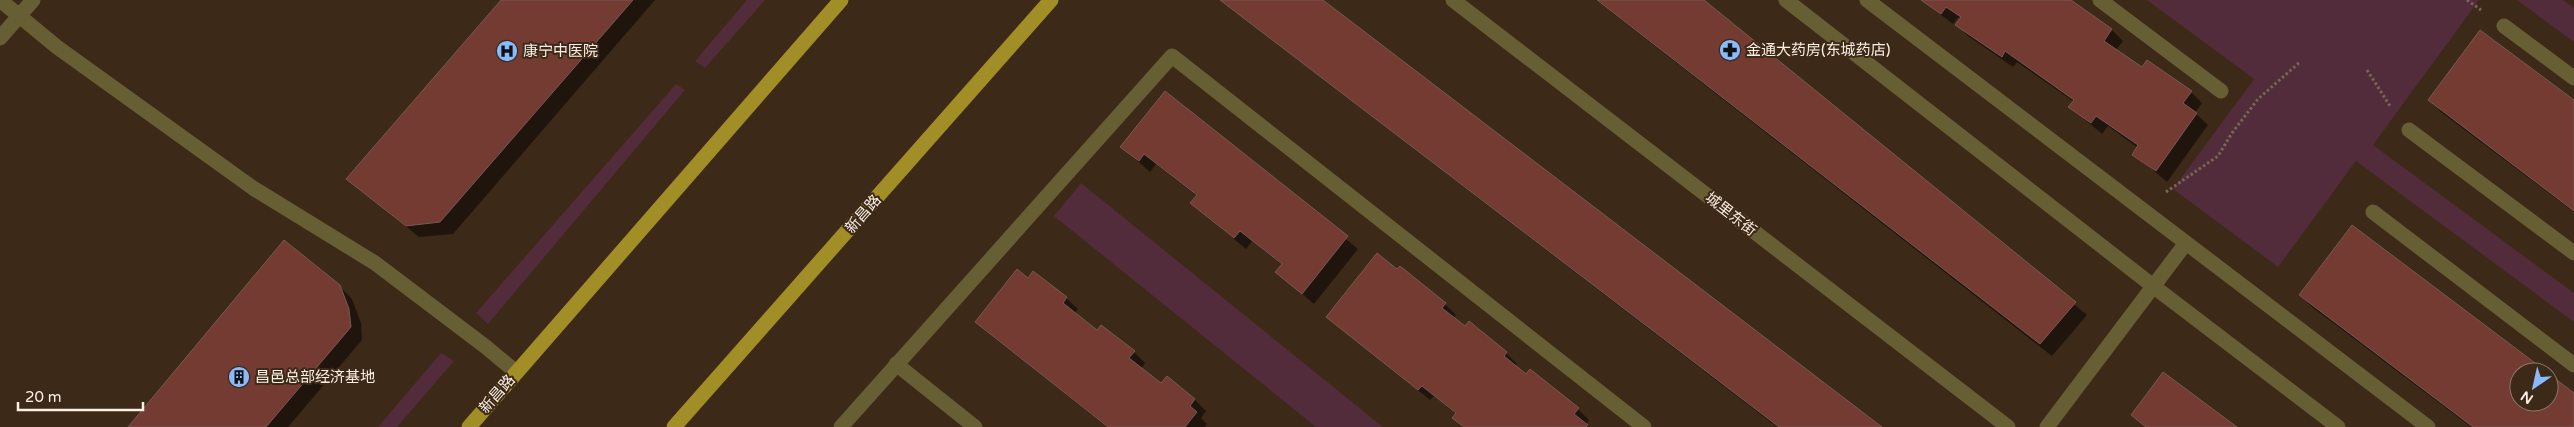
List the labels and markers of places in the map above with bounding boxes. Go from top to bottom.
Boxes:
pharmacy icon: 金通大药房(东城药店) [1718,38,1742,62]
hospital icon: 康宁中医院 [495,39,519,63]
place label: 金通大药房(东城药店) [1746,41,1890,59]
place label: 康宁中医院 [523,42,598,60]
building icon: 昌邑总部经济基地 [227,365,251,389]
place label: 昌邑总部经济基地 [255,368,375,386]

